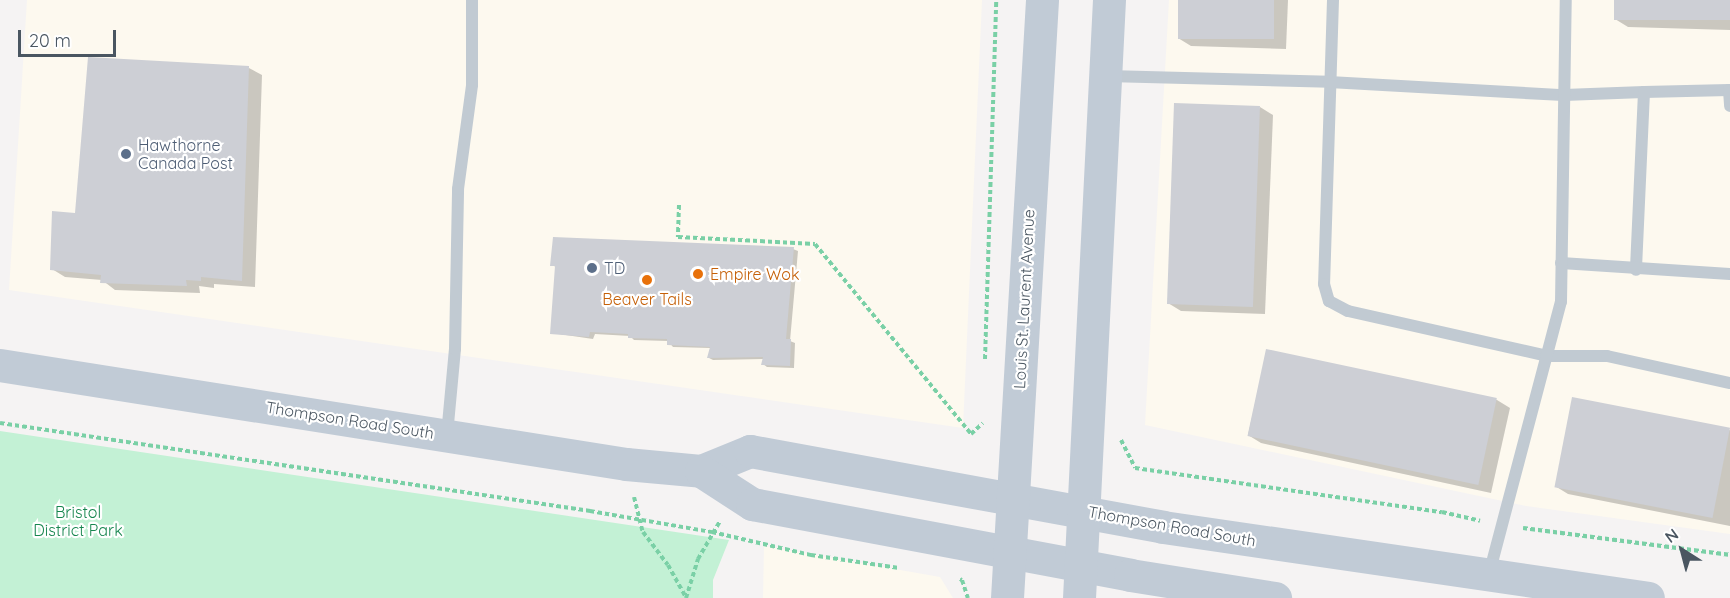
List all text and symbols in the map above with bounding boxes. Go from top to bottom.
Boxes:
scale bar [21,18,118,56]
text: 20 m [29,29,71,52]
place label: Hawthorne Canada Post [138,135,233,173]
marker: Hawthorne Canada Post [119,147,133,161]
street label: Louis St. Laurent Avenue [1010,209,1038,389]
place label: TD [604,258,625,278]
marker: TD [585,261,599,275]
place label: Empire Wok [710,264,799,284]
marker: Empire Wok [691,267,705,281]
marker: Beaver Tails [640,273,654,287]
place label: Beaver Tails [602,289,692,309]
street label: Thompson Road South [265,397,435,443]
park label: Bristol District Park [33,502,123,540]
street label: Thompson Road South [1087,502,1257,550]
north arrow [1652,520,1712,580]
text: N [1661,524,1682,547]

